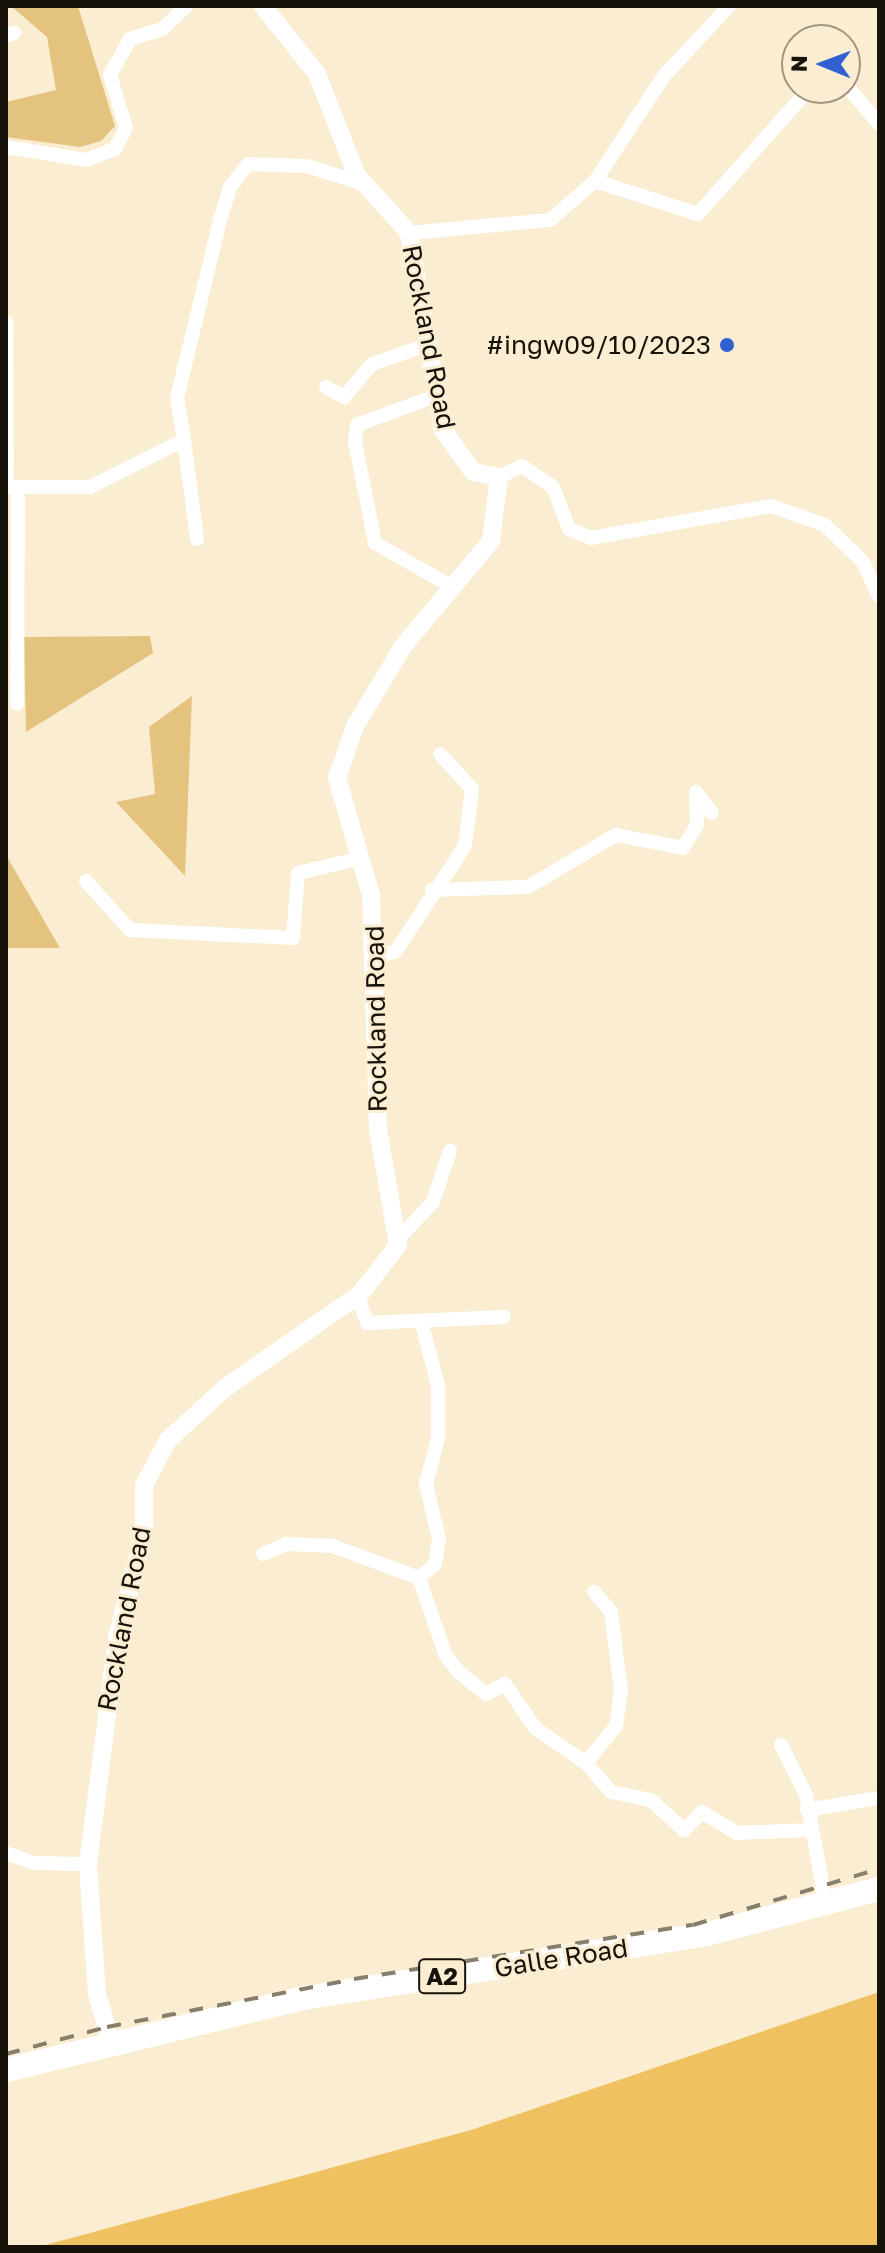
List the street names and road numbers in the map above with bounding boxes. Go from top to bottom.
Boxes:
street label: Rockland Road [396,242,462,432]
street label: Rockland Road [359,925,393,1113]
street label: Rockland Road [91,1524,157,1714]
street label: Galle Road [492,1932,630,1984]
road number: A2 [418,1956,466,1996]

